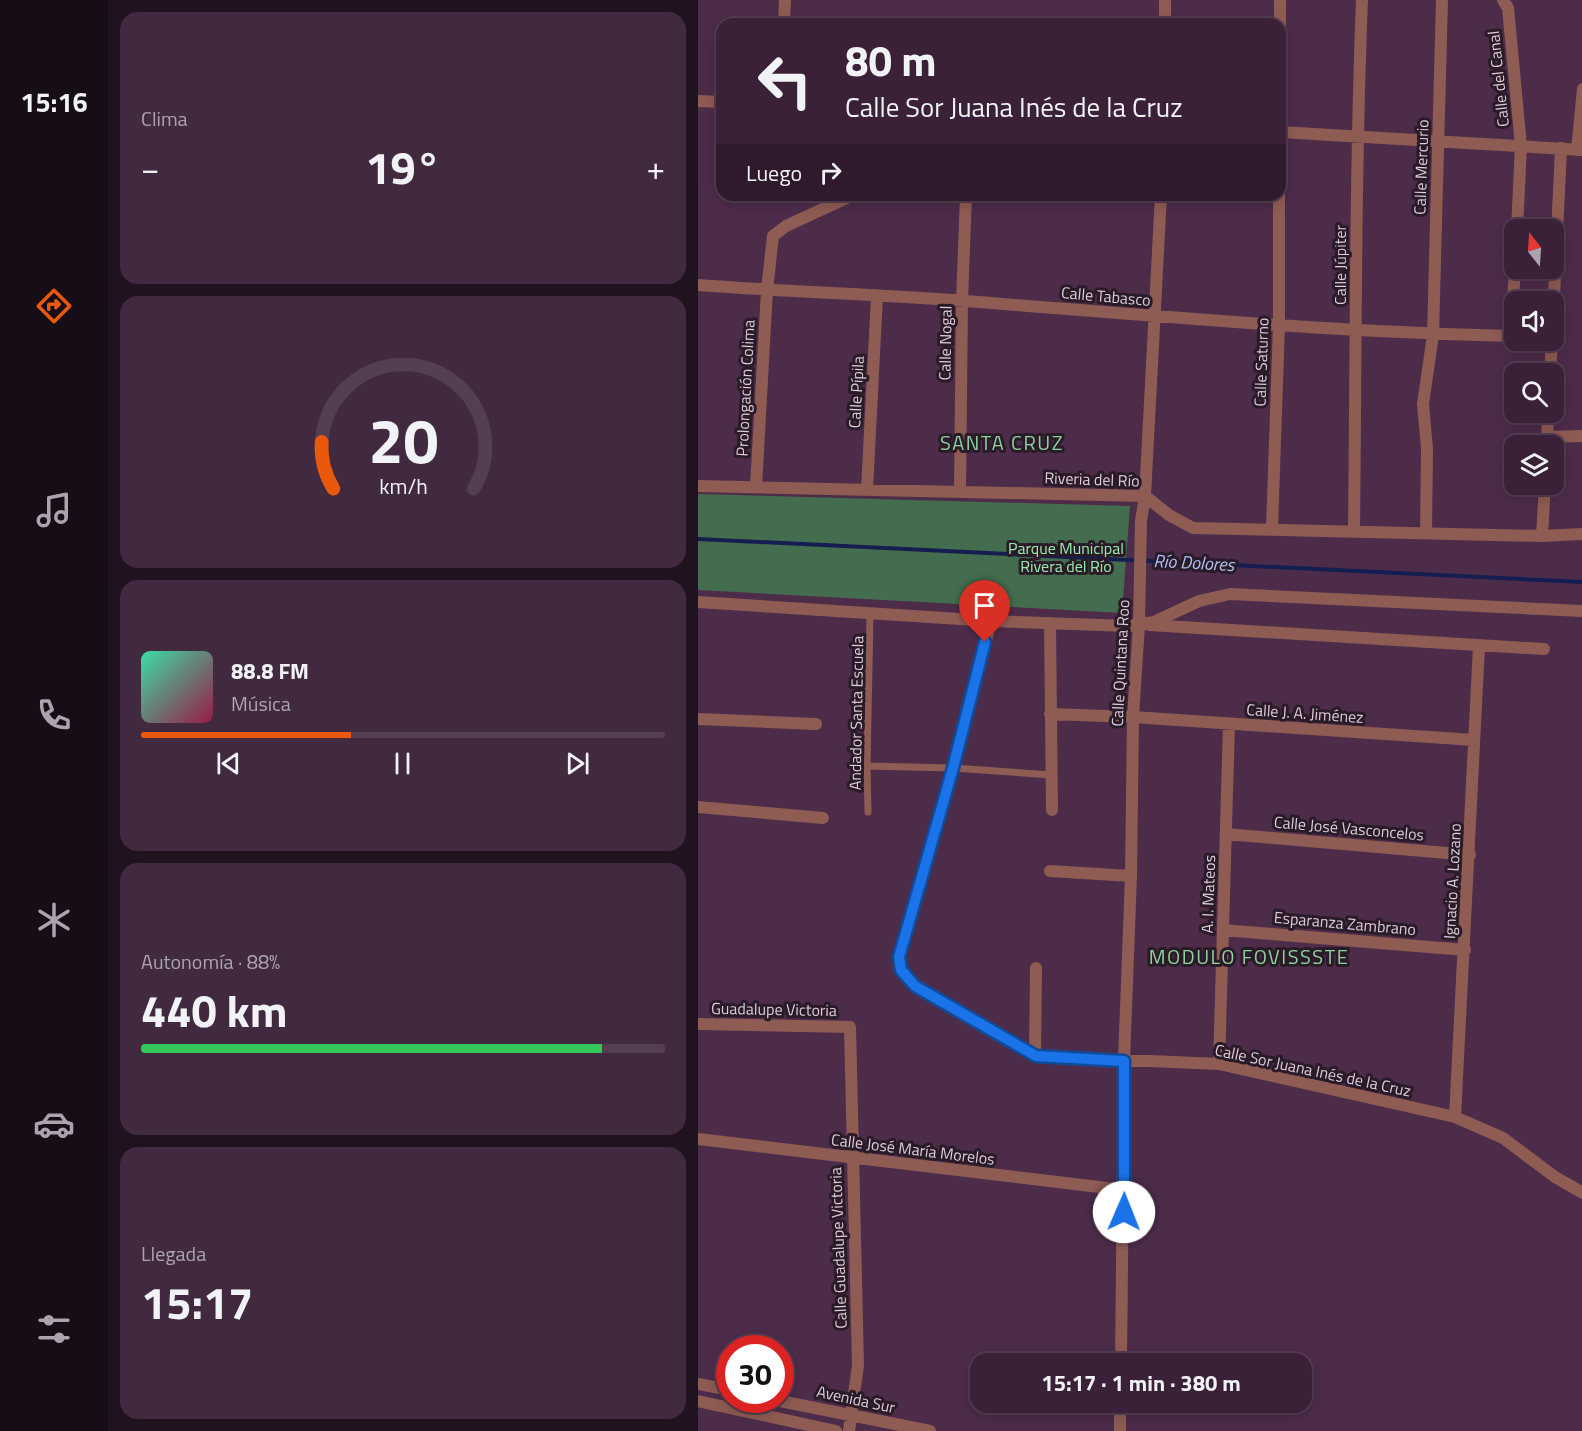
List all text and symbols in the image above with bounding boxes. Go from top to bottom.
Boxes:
text: 80 m [845,28,937,92]
street label: Calle del Canal [1481,30,1515,128]
icon: left [746,42,824,120]
text: 15:16 [20,81,88,122]
text: Calle Sor Juana Inés de la Cruz [845,86,1182,127]
text: Clima [141,103,188,134]
street label: Calle Mercurio [1407,119,1435,215]
text: 19° [365,133,441,201]
text: − [141,143,159,193]
text: + [647,143,665,193]
text: Luego [746,156,802,190]
icon: right [814,156,847,189]
north arrow [1504,219,1564,279]
map controls [1504,219,1564,495]
street label: Calle Júpiter [1328,225,1352,305]
street label: Calle Tabasco [1060,280,1152,312]
icon: directions [33,285,75,327]
button: sound [1504,291,1564,351]
street label: Calle Nogal [932,305,958,381]
street label: Calle Saturno [1247,317,1275,407]
street label: Prolongación Colima [729,319,761,457]
street label: Calle Pípila [842,355,870,429]
button: search [1504,363,1564,423]
text: 20 [368,392,438,487]
district label: SANTA CRUZ [940,427,1064,458]
button: layers [1504,435,1564,495]
street label: Riveria del Río [1044,465,1140,493]
text: km/h [379,470,427,502]
icon: music [33,489,75,531]
park label: Parque Municipal Rivera del Río [1008,536,1124,578]
water label: Río Dolores [1153,547,1236,578]
pin [959,580,1010,642]
icon: arrive [968,589,1001,622]
street label: Calle Quintana Roo [1105,599,1135,727]
street label: Andador Santa Escuela [843,636,869,790]
text: 88.8 FM [231,654,309,688]
text: Música [231,688,291,719]
icon: phone [33,694,75,736]
street label: Calle J. A. Jiménez [1246,697,1364,729]
icon: previous [212,747,245,780]
icon: pause [386,747,419,780]
icon: next [561,747,594,780]
street label: Calle José Vasconcelos [1273,809,1425,847]
street label: Ignacio A. Lozano [1437,823,1467,939]
street label: A. I. Mateos [1195,854,1221,934]
icon: climate [33,899,75,941]
street label: Esparanza Zambrano [1273,905,1417,941]
district label: MODULO FOVISSSTE [1149,941,1349,972]
text: Autonomía · 88% [141,946,280,977]
text: 440 km [141,976,287,1044]
street label: Guadalupe Victoria [711,996,837,1022]
street label: Calle Sor Juana Inés de la Cruz [1213,1037,1413,1103]
icon: car [33,1103,75,1145]
street label: Calle José María Morelos [830,1127,996,1171]
street label: Calle Guadalupe Victoria [823,1167,853,1329]
position arrow [1092,1180,1156,1244]
text: Llegada [141,1238,206,1269]
text: 15:17 [141,1268,253,1336]
icon: filters [33,1308,75,1350]
speed limit sign: 30 [716,1335,794,1413]
text: 15:17 · 1 min · 380 m [1041,1366,1241,1400]
street label: Avenida Sur [815,1379,898,1419]

